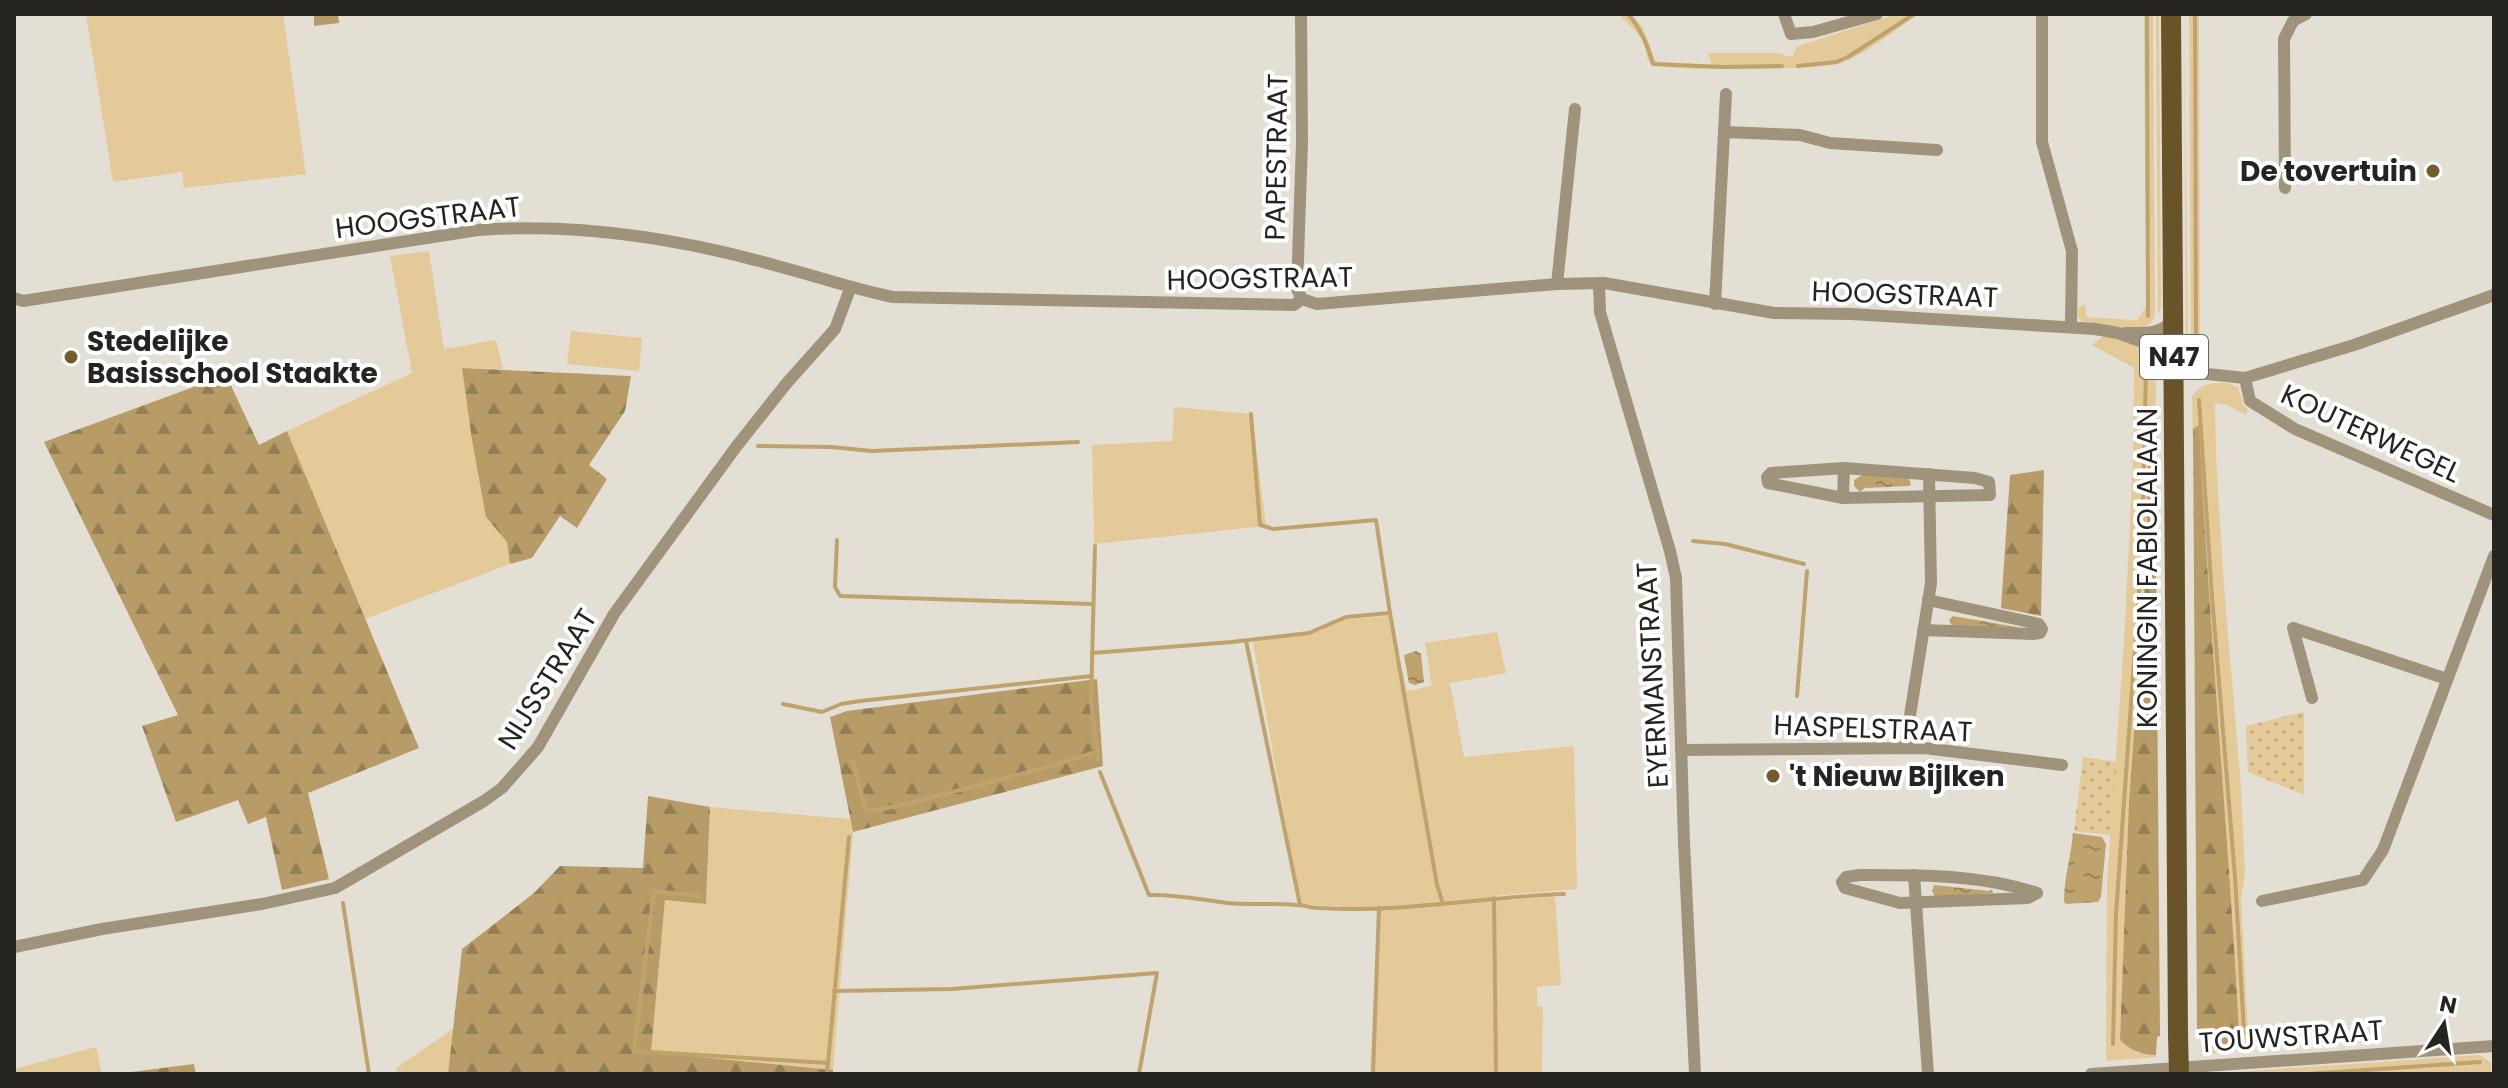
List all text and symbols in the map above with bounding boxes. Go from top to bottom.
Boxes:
street label: PAPESTRAAT [1256,73,1297,241]
place label: De tovertuin [2240,152,2417,191]
marker: De tovertuin [2424,162,2442,180]
street label: HOOGSTRAAT [333,187,523,248]
street label: HOOGSTRAAT [1166,257,1354,300]
street label: HOOGSTRAAT [1811,272,1999,317]
place label: Stedelijke Basisschool Staakte [87,322,378,393]
road number: N47 [2140,335,2208,379]
marker: Stedelijke Basisschool Staakte [62,348,80,366]
street label: KOUTERWEGEL [2275,375,2467,492]
street label: KONINGIN FABIOLALAAN [2128,408,2167,728]
street label: EYERMANSTRAAT [1627,561,1678,789]
street label: NIJSSTRAAT [489,601,606,757]
street label: HASPELSTRAAT [1773,706,1973,751]
place label: 't Nieuw Bijlken [1789,757,2005,796]
marker: 't Nieuw Bijlken [1764,767,1782,785]
north arrow [2404,984,2484,1064]
text: N [2437,988,2459,1022]
street label: TOUWSTRAAT [2197,1011,2385,1062]

